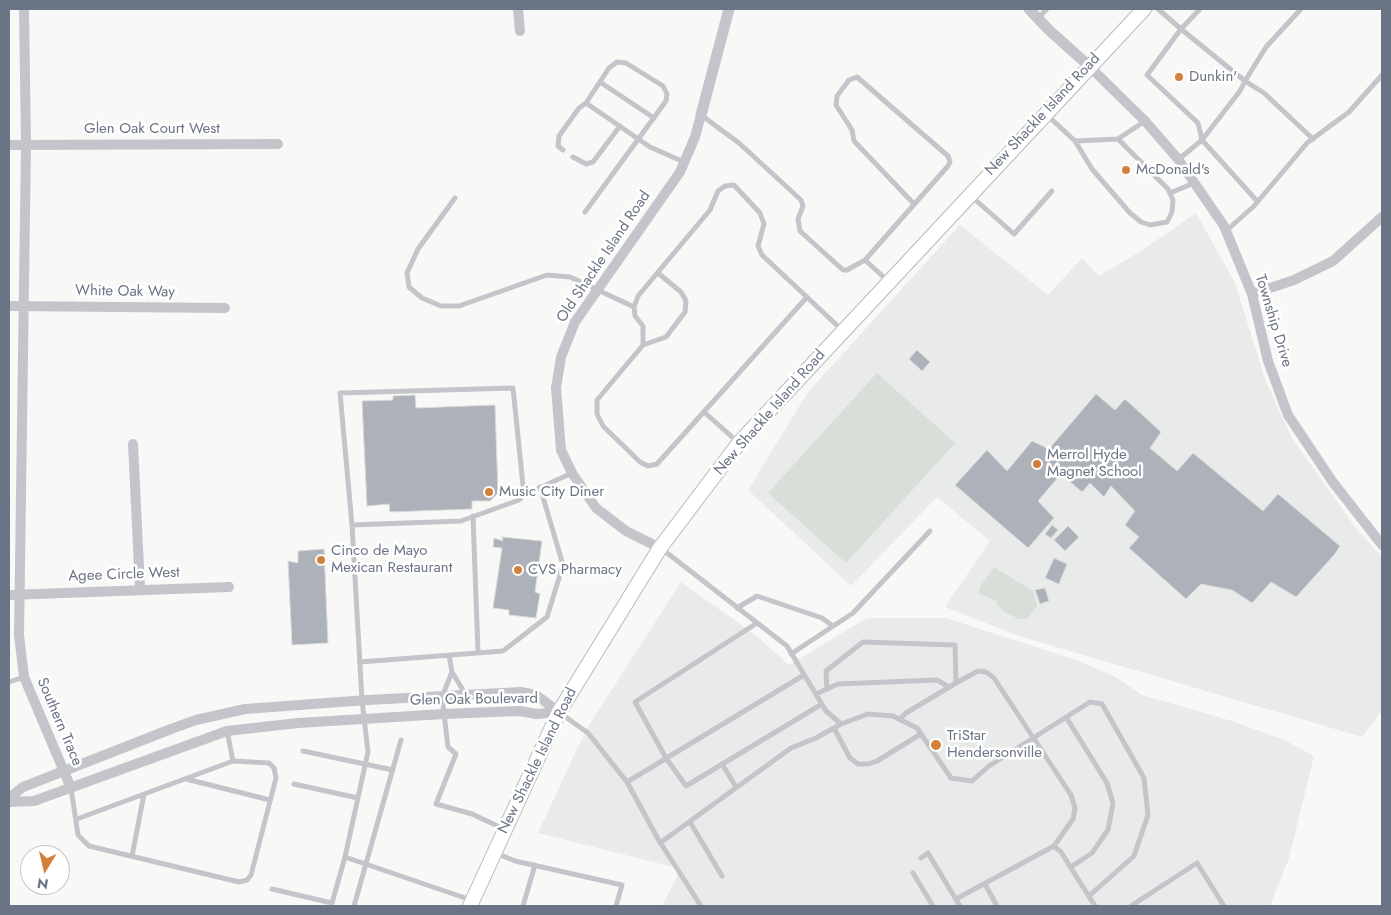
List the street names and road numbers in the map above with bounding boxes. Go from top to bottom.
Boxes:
street label: New Shackle Island Road [982,50,1104,180]
street label: Glen Oak Court West [84,120,220,138]
street label: Old Shackle Island Road [553,188,655,326]
street label: Township Drive [1250,273,1296,369]
street label: White Oak Way [75,282,175,302]
street label: New Shackle Island Road [711,347,829,479]
street label: Agee Circle West [68,564,180,586]
street label: Southern Trace [32,675,86,769]
street label: New Shackle Island Road [495,685,581,837]
street label: Glen Oak Boulevard [410,690,538,710]

